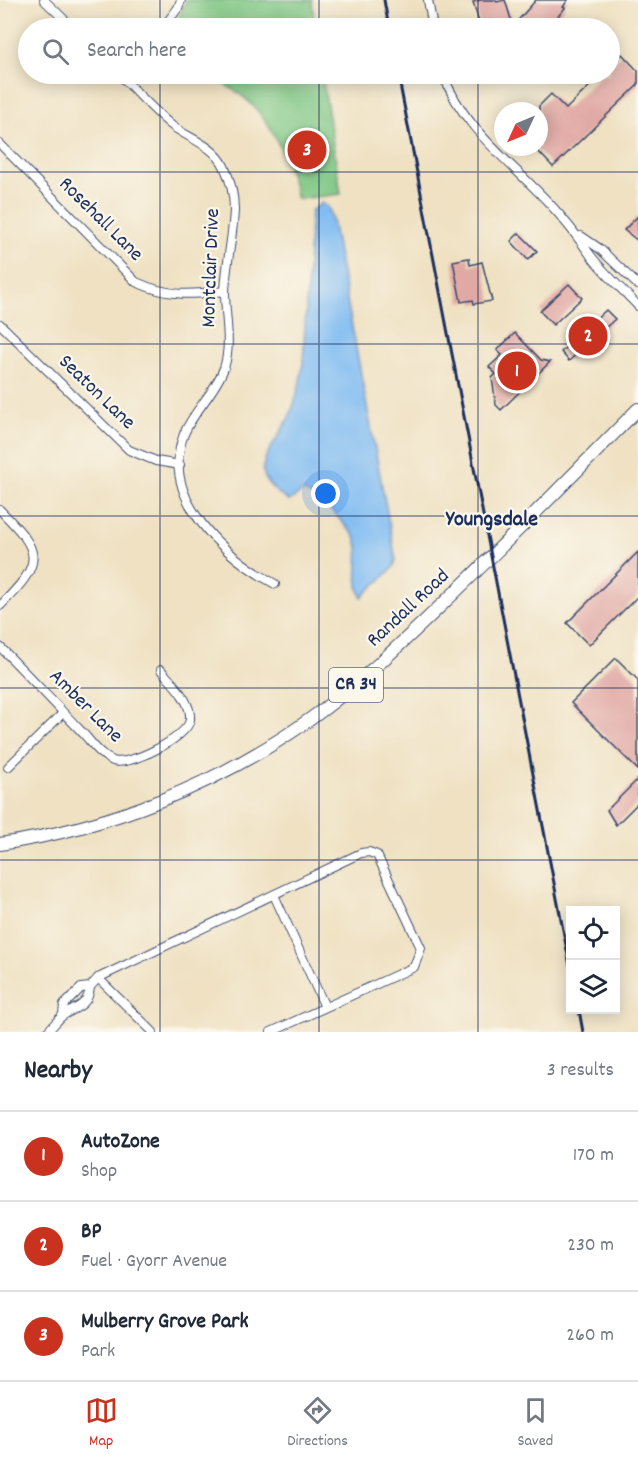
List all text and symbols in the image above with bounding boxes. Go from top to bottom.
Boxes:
search box [18,18,620,84]
icon: search [39,35,72,68]
text: Search here [87,36,186,67]
north arrow [494,102,548,156]
pin: 3 [288,128,326,172]
street label: Rosehall Lane [51,171,149,269]
street label: Montclair Drive [195,208,229,328]
pin: 2 [568,314,608,358]
street label: Seaton Lane [51,348,141,438]
pin: 1 [498,348,536,394]
your location [311,479,340,508]
district label: Youngsdale [445,505,538,536]
street label: Randall Road [361,563,457,655]
street label: Amber Lane [41,663,129,751]
road number: CR 34 [329,668,383,702]
map controls [566,906,620,1014]
button: locate [566,906,620,960]
button: layers [566,960,620,1014]
text: Nearby [24,1053,92,1090]
text: 3 results [547,1057,614,1085]
text: AutoZone [81,1127,160,1158]
text: 1 [41,1142,46,1170]
text: 170 m [573,1142,614,1170]
text: Shop [81,1158,117,1186]
text: BP [81,1217,101,1248]
text: 2 [39,1232,48,1260]
text: 230 m [567,1232,614,1260]
text: Fuel · Gyorr Avenue [81,1248,227,1276]
text: Mulberry Grove Park [81,1307,249,1338]
text: 3 [39,1322,48,1350]
text: 260 m [566,1322,614,1350]
text: Park [81,1338,115,1366]
tab: Map [85,1394,118,1453]
tab: Directions [287,1394,348,1453]
tab: Saved [517,1394,553,1453]

